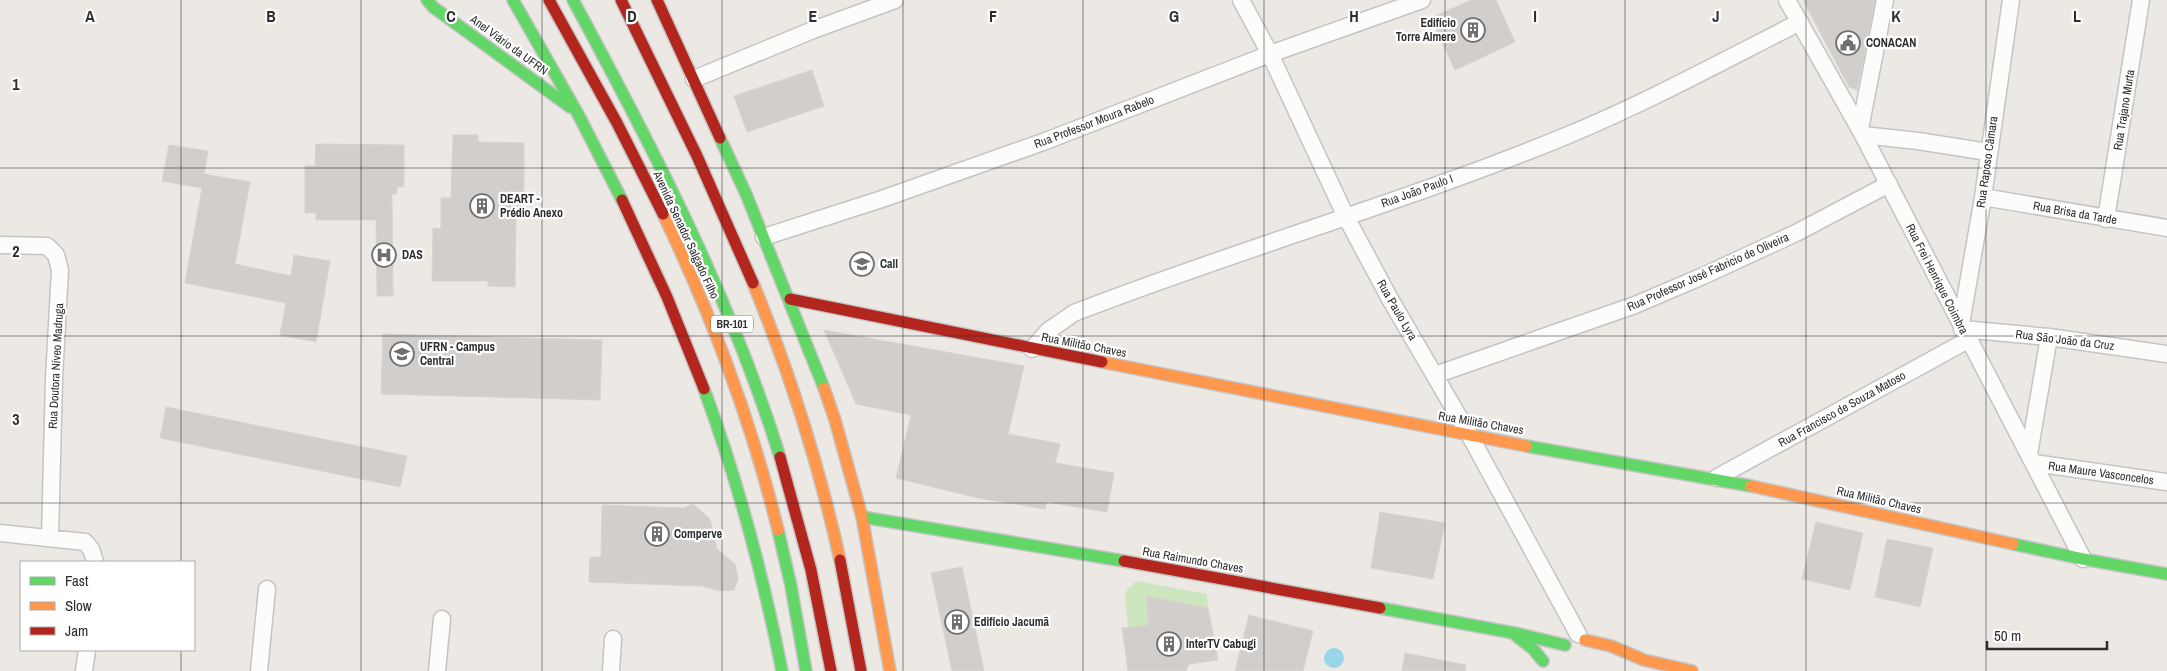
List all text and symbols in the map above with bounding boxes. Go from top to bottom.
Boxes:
text: A [85,5,95,27]
text: B [266,5,276,27]
text: C [446,5,456,27]
text: D [627,5,637,27]
text: E [809,5,818,27]
text: F [989,5,997,27]
text: G [1169,5,1179,27]
text: H [1349,5,1359,27]
text: I [1533,5,1537,27]
text: J [1712,5,1720,27]
text: K [1891,5,1901,27]
text: L [2073,5,2081,27]
street label: Anel Viário da UFRN [466,11,551,79]
place label: Edifício Torre Almere [1396,15,1457,45]
building icon: Edifício Torre Almere [1460,17,1486,43]
public building icon: CONACAN [1835,30,1861,56]
place label: CONACAN [1866,35,1916,51]
street label: Rua Trajano Murta [2110,68,2138,152]
text: 1 [12,73,20,95]
street label: Rua Professor Moura Rabelo [1032,92,1156,152]
street label: Rua Raposo Câmara [1973,115,2001,209]
street label: Avenida Senador Salgado Filho [649,168,723,302]
street label: Rua João Paulo I [1379,171,1455,211]
place label: DEART - Prédio Anexo [500,191,563,221]
building icon: DEART - Prédio Anexo [469,193,495,219]
street label: Rua Brisa da Tarde [2032,198,2118,228]
street label: Rua Frei Henrique Coimbra [1902,221,1972,337]
street label: Rua Professor José Fabricio de Oliveira [1625,229,1792,315]
text: 2 [12,240,20,262]
hospital icon: DAS [371,242,397,268]
place label: DAS [402,247,423,263]
school or university icon: Call [849,251,875,277]
place label: Call [880,256,898,272]
street label: Rua Paulo Lyra [1373,277,1421,344]
street label: Rua Doutora Níveo Madruga [45,302,67,429]
road number: BR-101 [711,316,753,332]
street label: Rua São João da Cruz [2015,326,2115,354]
street label: Rua Militão Chaves [1040,329,1128,361]
place label: UFRN - Campus Central [420,339,495,369]
school or university icon: UFRN - Campus Central [389,341,415,367]
street label: Rua Francisco de Souza Matoso [1775,367,1909,451]
text: 3 [12,408,20,430]
street label: Rua Militão Chaves [1437,408,1525,438]
street label: Rua Maure Vasconcelos [2047,458,2155,488]
street label: Rua Militão Chaves [1835,482,1923,518]
building icon: Comperve [644,521,670,547]
place label: Comperve [674,526,723,542]
street label: Rua Raimundo Chaves [1141,543,1245,577]
legend [20,561,195,651]
text: Fast [65,570,89,591]
text: Slow [65,595,92,616]
building icon: Edifício Jacumã [944,609,970,635]
place label: Edifício Jacumã [974,614,1049,630]
scale bar [1987,618,2107,650]
text: Jam [65,620,88,641]
text: 50 m [1994,625,2021,646]
building icon: InterTV Cabugi [1156,631,1182,657]
place label: InterTV Cabugi [1186,636,1256,652]

